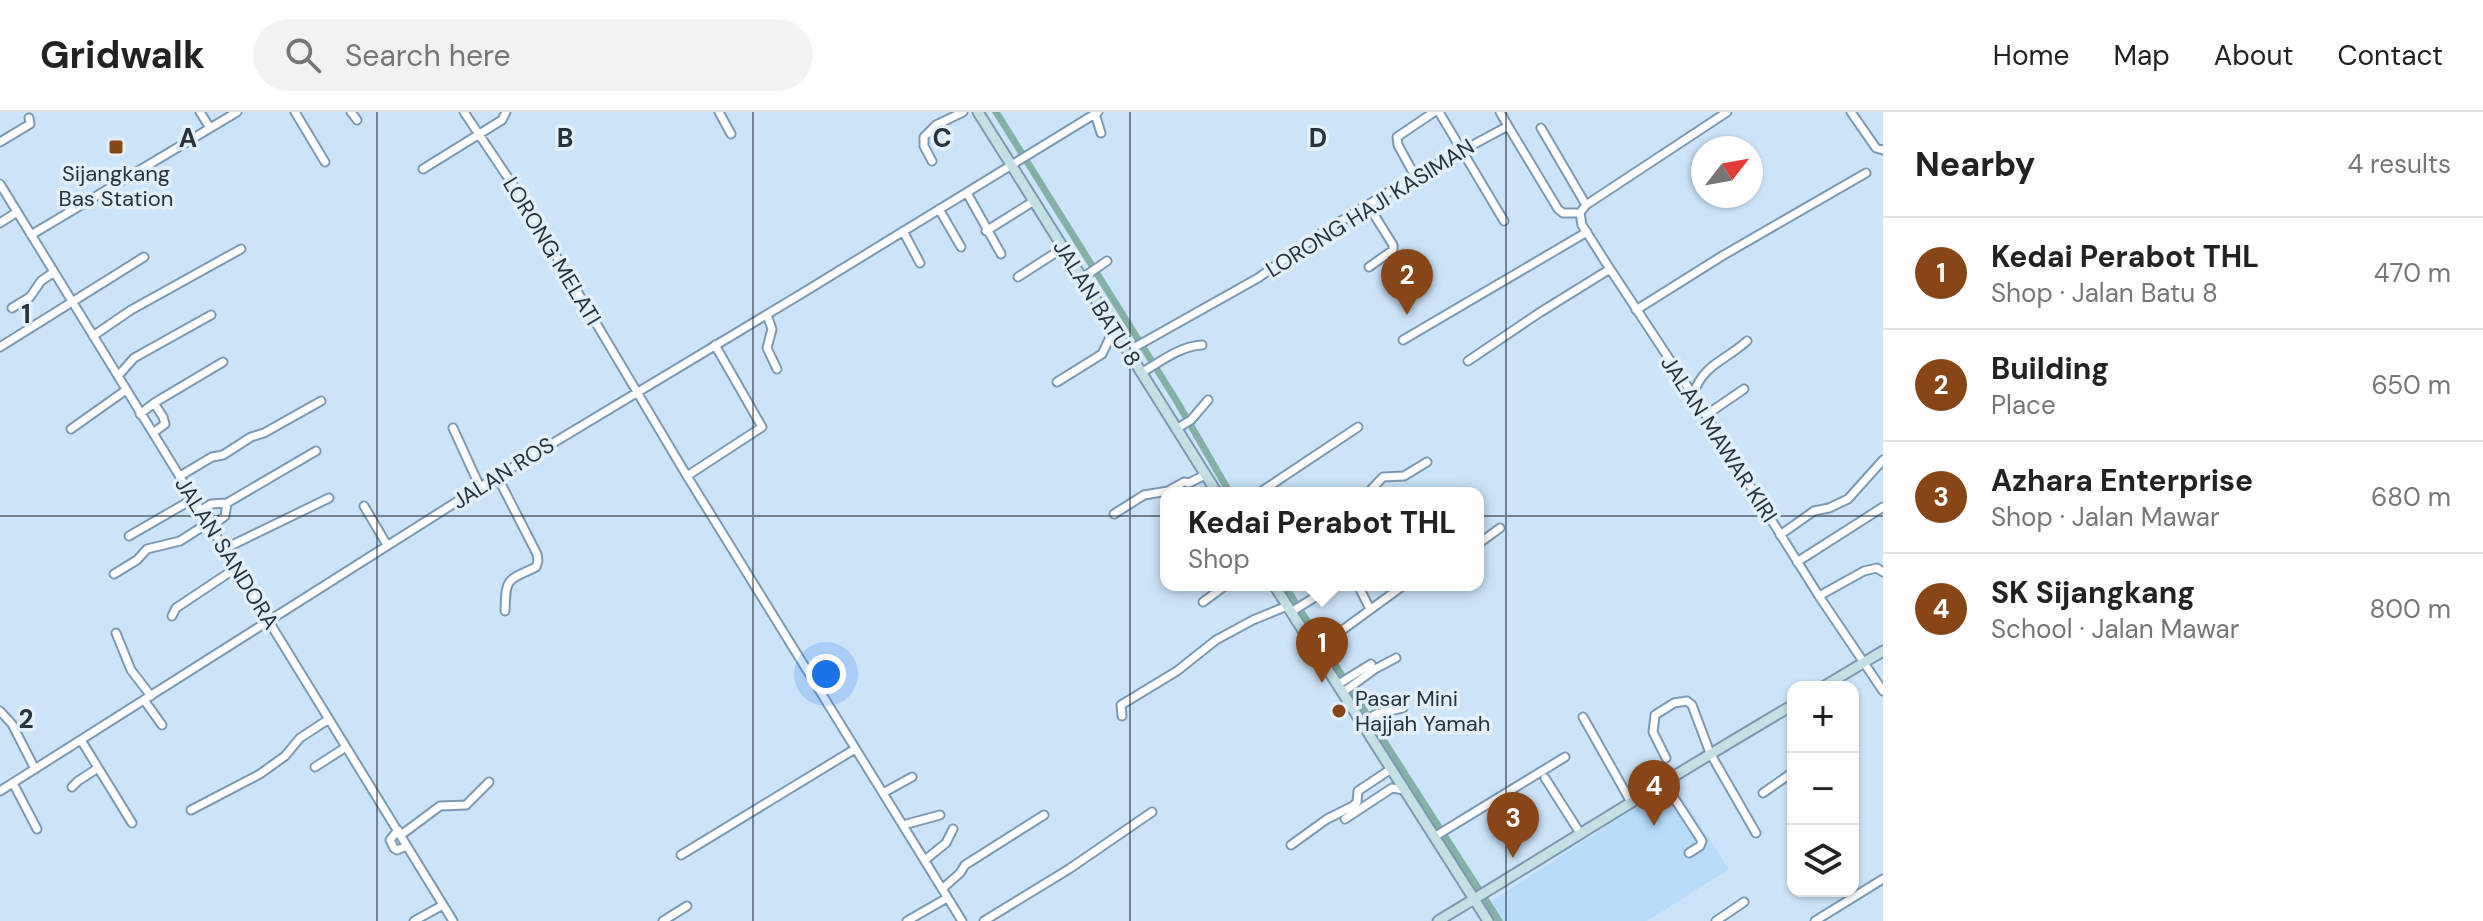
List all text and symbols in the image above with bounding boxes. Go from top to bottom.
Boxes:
search box [253,19,813,91]
text: Gridwalk [40,30,205,80]
icon: search [281,33,325,77]
text: Search here [345,36,511,75]
text: Home [1993,37,2069,74]
text: Map [2113,37,2170,74]
text: About [2214,37,2293,74]
text: Contact [2337,37,2443,74]
text: A [179,121,197,155]
text: B [557,121,573,155]
text: C [932,121,952,155]
text: D [1309,121,1327,155]
street label: LORONG HAJI KASIMAN [1260,132,1480,284]
north arrow [1691,136,1763,208]
marker: Sijangkang Bas Station [107,138,125,156]
text: Nearby [1915,142,2035,187]
text: 4 results [2347,147,2451,181]
place label: Sijangkang Bas Station [59,159,173,213]
street label: LORONG MELATI [496,172,608,330]
street label: JALAN BATU 8 [1047,234,1147,372]
text: Kedai Perabot THL [1991,237,2259,276]
pin: 2 [1381,249,1433,315]
text: 1 [1936,256,1946,290]
text: 470 m [2374,256,2451,290]
text: Shop · Jalan Batu 8 [1991,276,2218,310]
text: 1 [21,297,31,331]
text: Building [1991,349,2109,388]
street label: JALAN MAWAR KIRI [1654,350,1784,528]
text: 2 [1933,368,1949,402]
text: 650 m [2371,368,2451,402]
text: Place [1991,388,2056,422]
street label: JALAN ROS [447,430,559,516]
text: Azhara Enterprise [1991,461,2253,500]
street label: JALAN SANDORA [168,471,286,635]
text: 3 [1933,480,1949,514]
text: 680 m [2371,480,2451,514]
popup [1160,487,1484,591]
text: Shop · Jalan Mawar [1991,500,2220,534]
text: Kedai Perabot THL [1188,503,1456,542]
text: Shop [1188,542,1250,576]
text: SK Sijangkang [1991,573,2195,612]
text: 4 [1933,592,1949,626]
text: 800 m [2370,592,2451,626]
text: School · Jalan Mawar [1991,612,2239,646]
pin: 1 [1296,617,1348,683]
your location [806,654,846,694]
map controls [1787,681,1859,897]
button: + [1787,681,1859,753]
place label: Pasar Mini Hajjah Yamah [1355,684,1490,738]
text: 2 [18,702,34,736]
marker: Pasar Mini Hajjah Yamah [1330,702,1348,720]
button: − [1787,753,1859,825]
pin: 4 [1628,760,1680,826]
pin: 3 [1487,792,1539,858]
button: layers [1787,825,1859,897]

